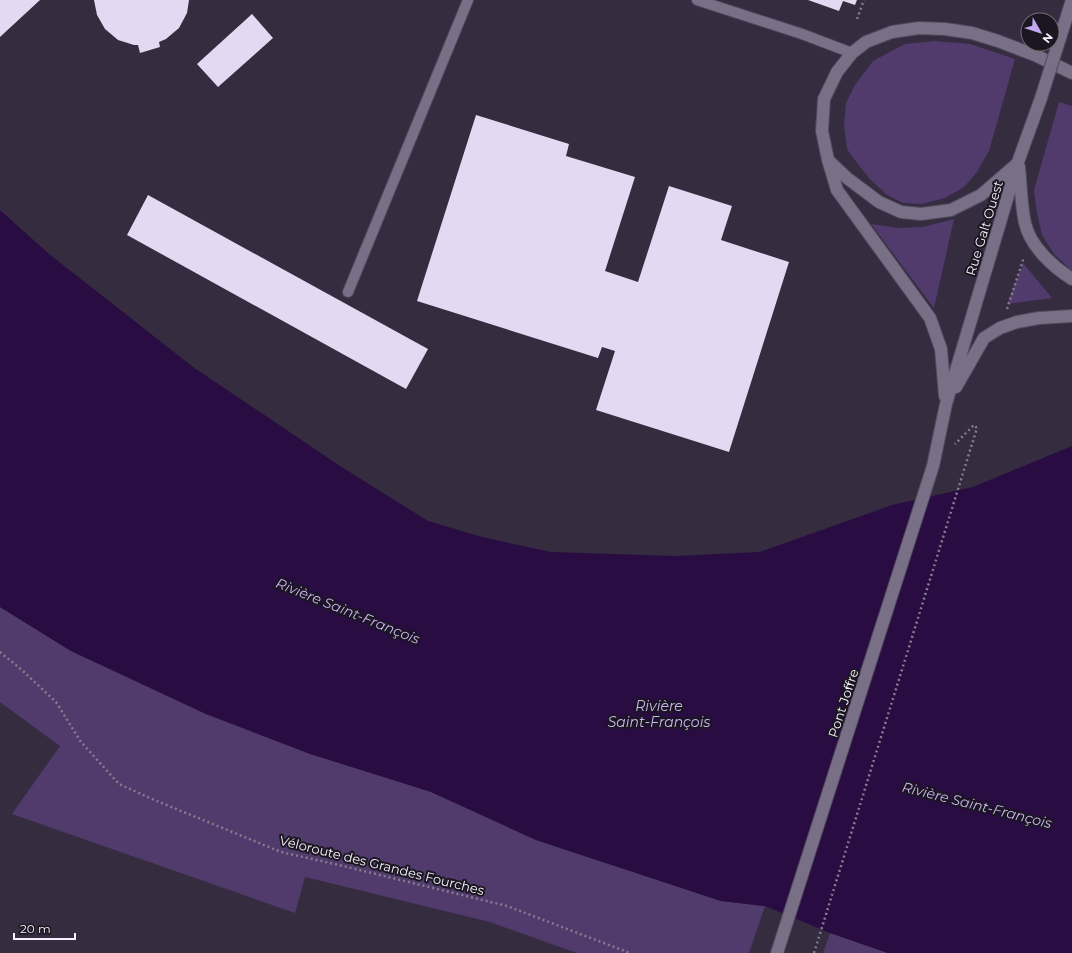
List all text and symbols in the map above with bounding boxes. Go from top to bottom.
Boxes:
north arrow [1020,12,1060,52]
text: N [1040,30,1056,46]
street label: Rue Galt Ouest [962,179,1006,277]
water label: Rivière Saint-François [273,574,423,648]
street label: Pont Joffre [824,667,862,739]
water label: Rivière Saint-François [608,697,710,731]
water label: Rivière Saint-François [900,778,1054,832]
street label: Véloroute des Grandes Fourches [278,832,486,898]
scale bar [14,915,75,941]
text: 20 m [20,921,51,936]

